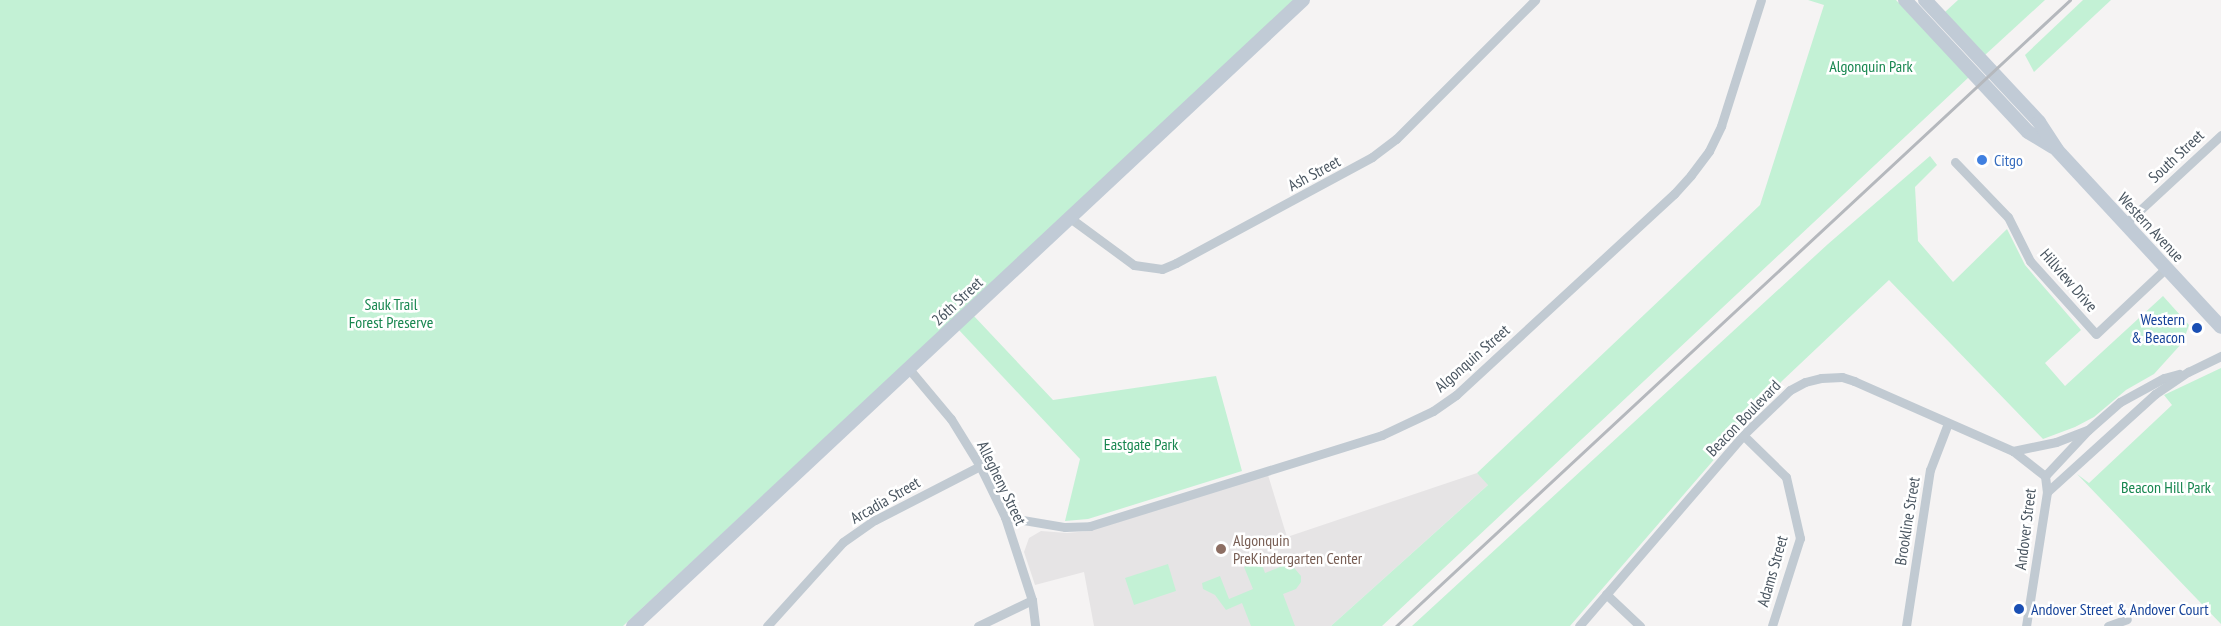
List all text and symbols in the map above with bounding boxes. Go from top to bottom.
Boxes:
park label: Algonquin Park [1829,56,1913,76]
street label: South Street [2144,126,2208,186]
place label: Citgo [1994,150,2023,170]
street label: Ash Street [1285,151,1343,195]
marker: Citgo [1975,153,1989,167]
street label: Western Avenue [2114,188,2188,266]
street label: Hillview Drive [2036,244,2102,316]
street label: 26th Street [928,273,986,329]
park label: Sauk Trail Forest Preserve [349,294,433,332]
place label: Western & Beacon [2131,309,2185,347]
street label: Algonquin Street [1431,320,1513,396]
marker: Western & Beacon [2190,321,2204,335]
street label: Beacon Boulevard [1702,376,1784,460]
park label: Eastgate Park [1104,434,1178,454]
street label: Allegheny Street [973,438,1031,528]
street label: Arcadia Street [847,472,923,528]
street label: Brookline Street [1891,475,1923,567]
park label: Beacon Hill Park [2121,477,2211,497]
street label: Andover Street [2010,487,2040,571]
place label: Algonquin PreKindergarten Center [1233,530,1362,568]
street label: Adams Street [1753,533,1791,609]
marker: Algonquin PreKindergarten Center [1214,542,1228,556]
place label: Andover Street & Andover Court [2031,599,2209,619]
marker: Andover Street & Andover Court [2012,602,2026,616]

